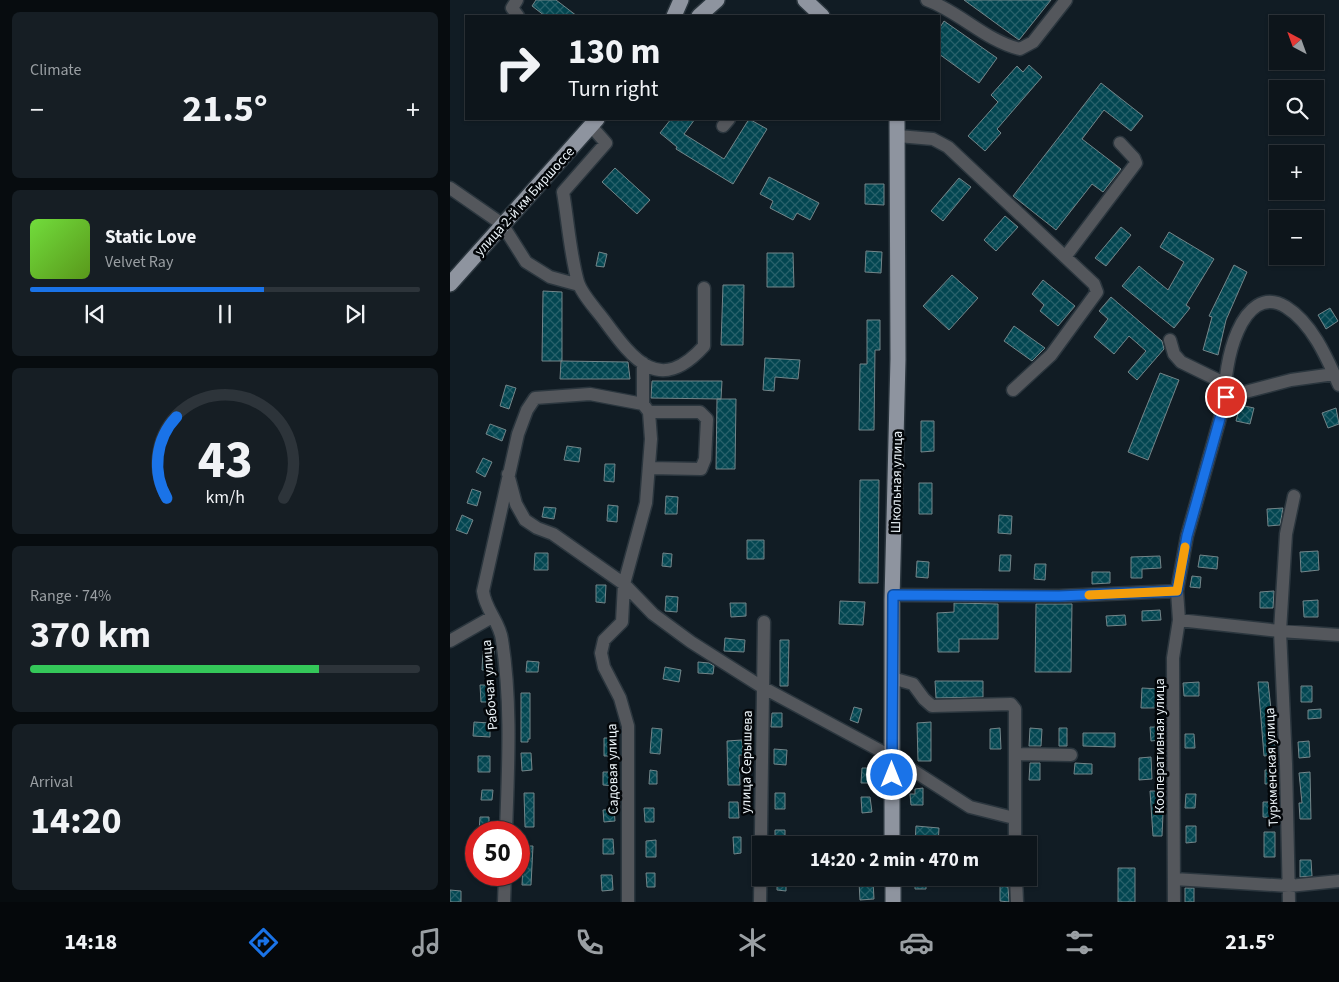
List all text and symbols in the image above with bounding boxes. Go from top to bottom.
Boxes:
north arrow [1269,15,1324,70]
map controls [1269,15,1324,265]
text: 130 m [568,27,660,77]
icon: right [485,35,550,100]
text: Climate [30,59,81,81]
text: Turn right [568,73,658,105]
button: search [1269,80,1324,135]
text: 21.5° [182,82,268,136]
text: − [30,90,44,130]
text: + [406,90,420,130]
street label: улица 2-й км Биршоссе [470,143,579,261]
button: + [1269,145,1324,200]
button: − [1269,210,1324,265]
text: Static Love [105,224,196,251]
text: Velvet Ray [105,251,173,273]
icon: previous [81,300,109,328]
icon: pause [211,300,239,328]
icon: next [341,300,369,328]
pin [1205,376,1247,418]
icon: arrive [1212,383,1240,411]
text: 43 [198,424,252,498]
street label: Школьная улица [886,431,908,533]
text: km/h [205,485,245,510]
text: Range · 74% [30,585,111,607]
text: 370 km [30,608,151,662]
street label: Рабочая улица [477,639,503,731]
street label: Кооперативная улица [1150,678,1170,814]
street label: Туркменская улица [1260,707,1284,827]
street label: улица Серышева [736,710,758,814]
street label: Садовая улица [602,723,624,815]
position arrow [865,748,917,800]
text: Arrival [30,771,73,793]
text: 14:20 [30,794,122,848]
speed limit sign: 50 [465,821,530,886]
text: 14:20 · 2 min · 470 m [810,847,979,874]
icon: directions [246,925,281,960]
icon: music [409,925,444,960]
icon: phone [572,925,607,960]
icon: climate [735,925,770,960]
icon: car [899,925,934,960]
icon: filters [1062,925,1097,960]
text: 14:18 [64,926,117,958]
text: 21.5° [1225,926,1275,958]

